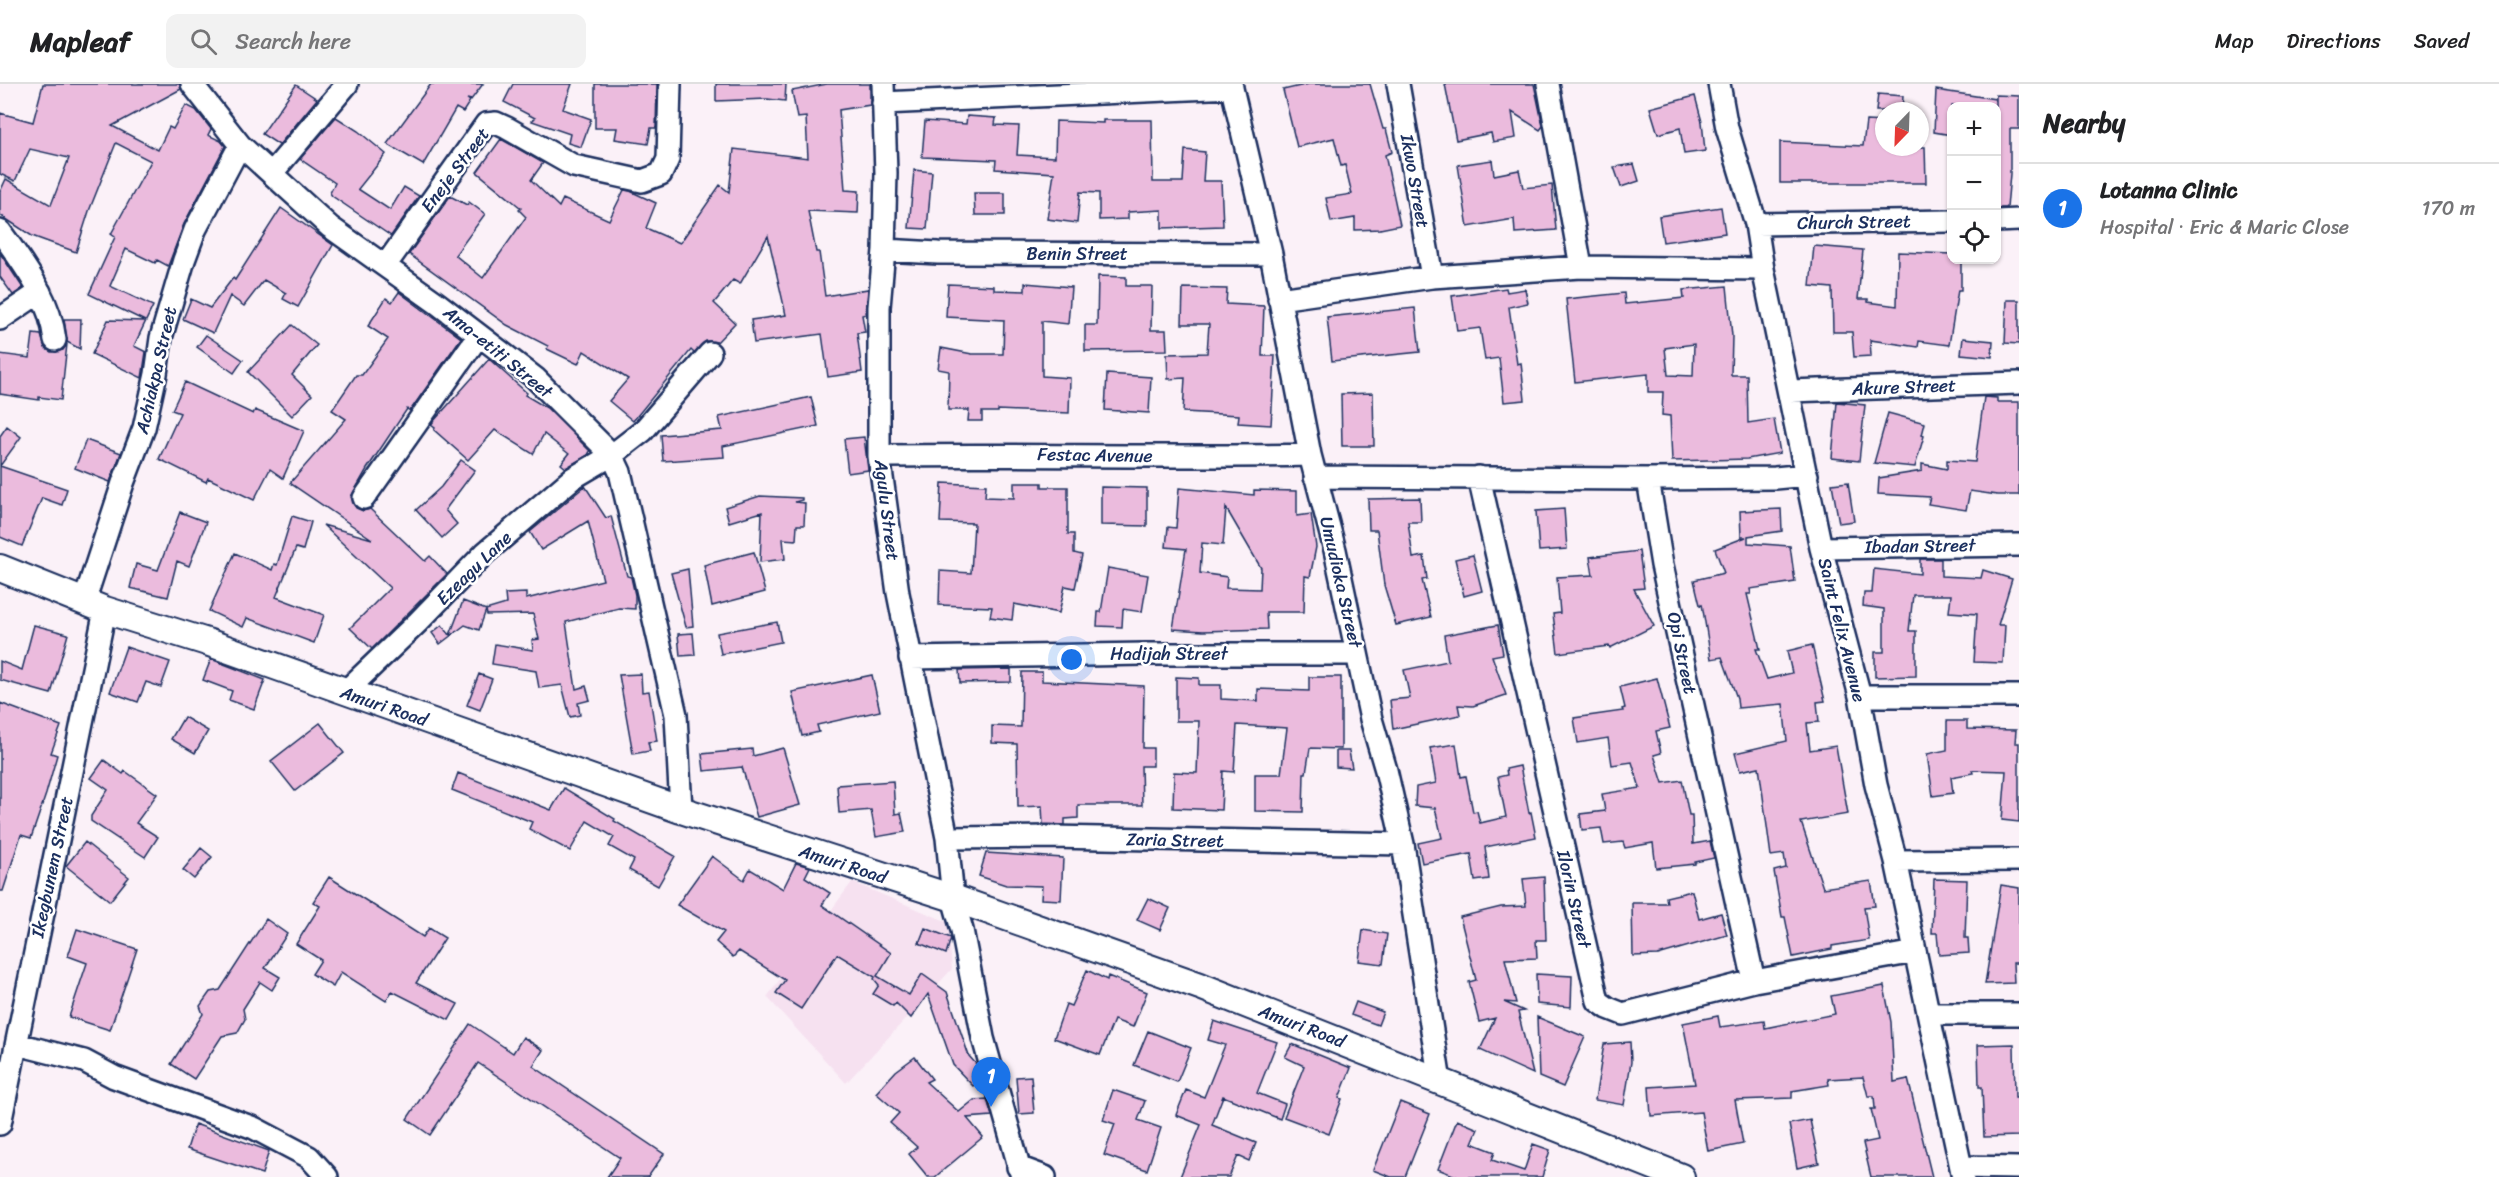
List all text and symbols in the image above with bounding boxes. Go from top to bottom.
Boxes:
search box [166,14,586,68]
text: Mapleaf [30,17,130,66]
text: Search here [235,22,351,61]
text: Map [2215,22,2253,60]
text: Directions [2286,22,2381,60]
text: Saved [2414,22,2469,60]
icon: search [187,25,220,58]
text: Nearby [2043,100,2125,146]
north arrow [1875,102,1929,156]
map controls [1947,102,2001,264]
button: + [1947,102,2001,156]
street label: Eneje Street [412,120,498,220]
street label: Ikwo Street [1391,131,1439,231]
button: − [1947,156,2001,210]
text: Lotanna Clinic [2100,171,2238,210]
text: 1 [2058,191,2067,226]
text: 170 m [2422,191,2475,226]
street label: Church Street [1797,205,1911,239]
button: locate [1947,210,2001,264]
text: Hospital · Eric & Maric Close [2100,210,2349,245]
street label: Benin Street [1026,238,1128,270]
street label: Ama-etiti Street [435,297,561,407]
street label: Achiakpa Street [126,303,186,438]
street label: Akure Street [1850,369,1957,405]
street label: Festac Avenue [1037,438,1153,472]
street label: Agulu Street [865,457,909,563]
street label: Umudioka Street [1310,513,1372,651]
street label: Ezeagu Lane [428,523,520,613]
street label: Ibadan Street [1863,529,1976,563]
street label: Saint Felix Avenue [1809,554,1875,706]
street label: Opi Street [1658,609,1706,697]
street label: Hadijah Street [1110,638,1229,670]
your location [1057,645,1086,674]
street label: Amuri Road [335,676,434,736]
street label: Ikegbunem Street [21,793,83,941]
street label: Zaria Street [1126,823,1224,857]
street label: Amuri Road [794,834,892,894]
street label: Ilorin Street [1547,846,1601,952]
street label: Amuri Road [1253,994,1351,1058]
pin: 1 [972,1058,1010,1107]

